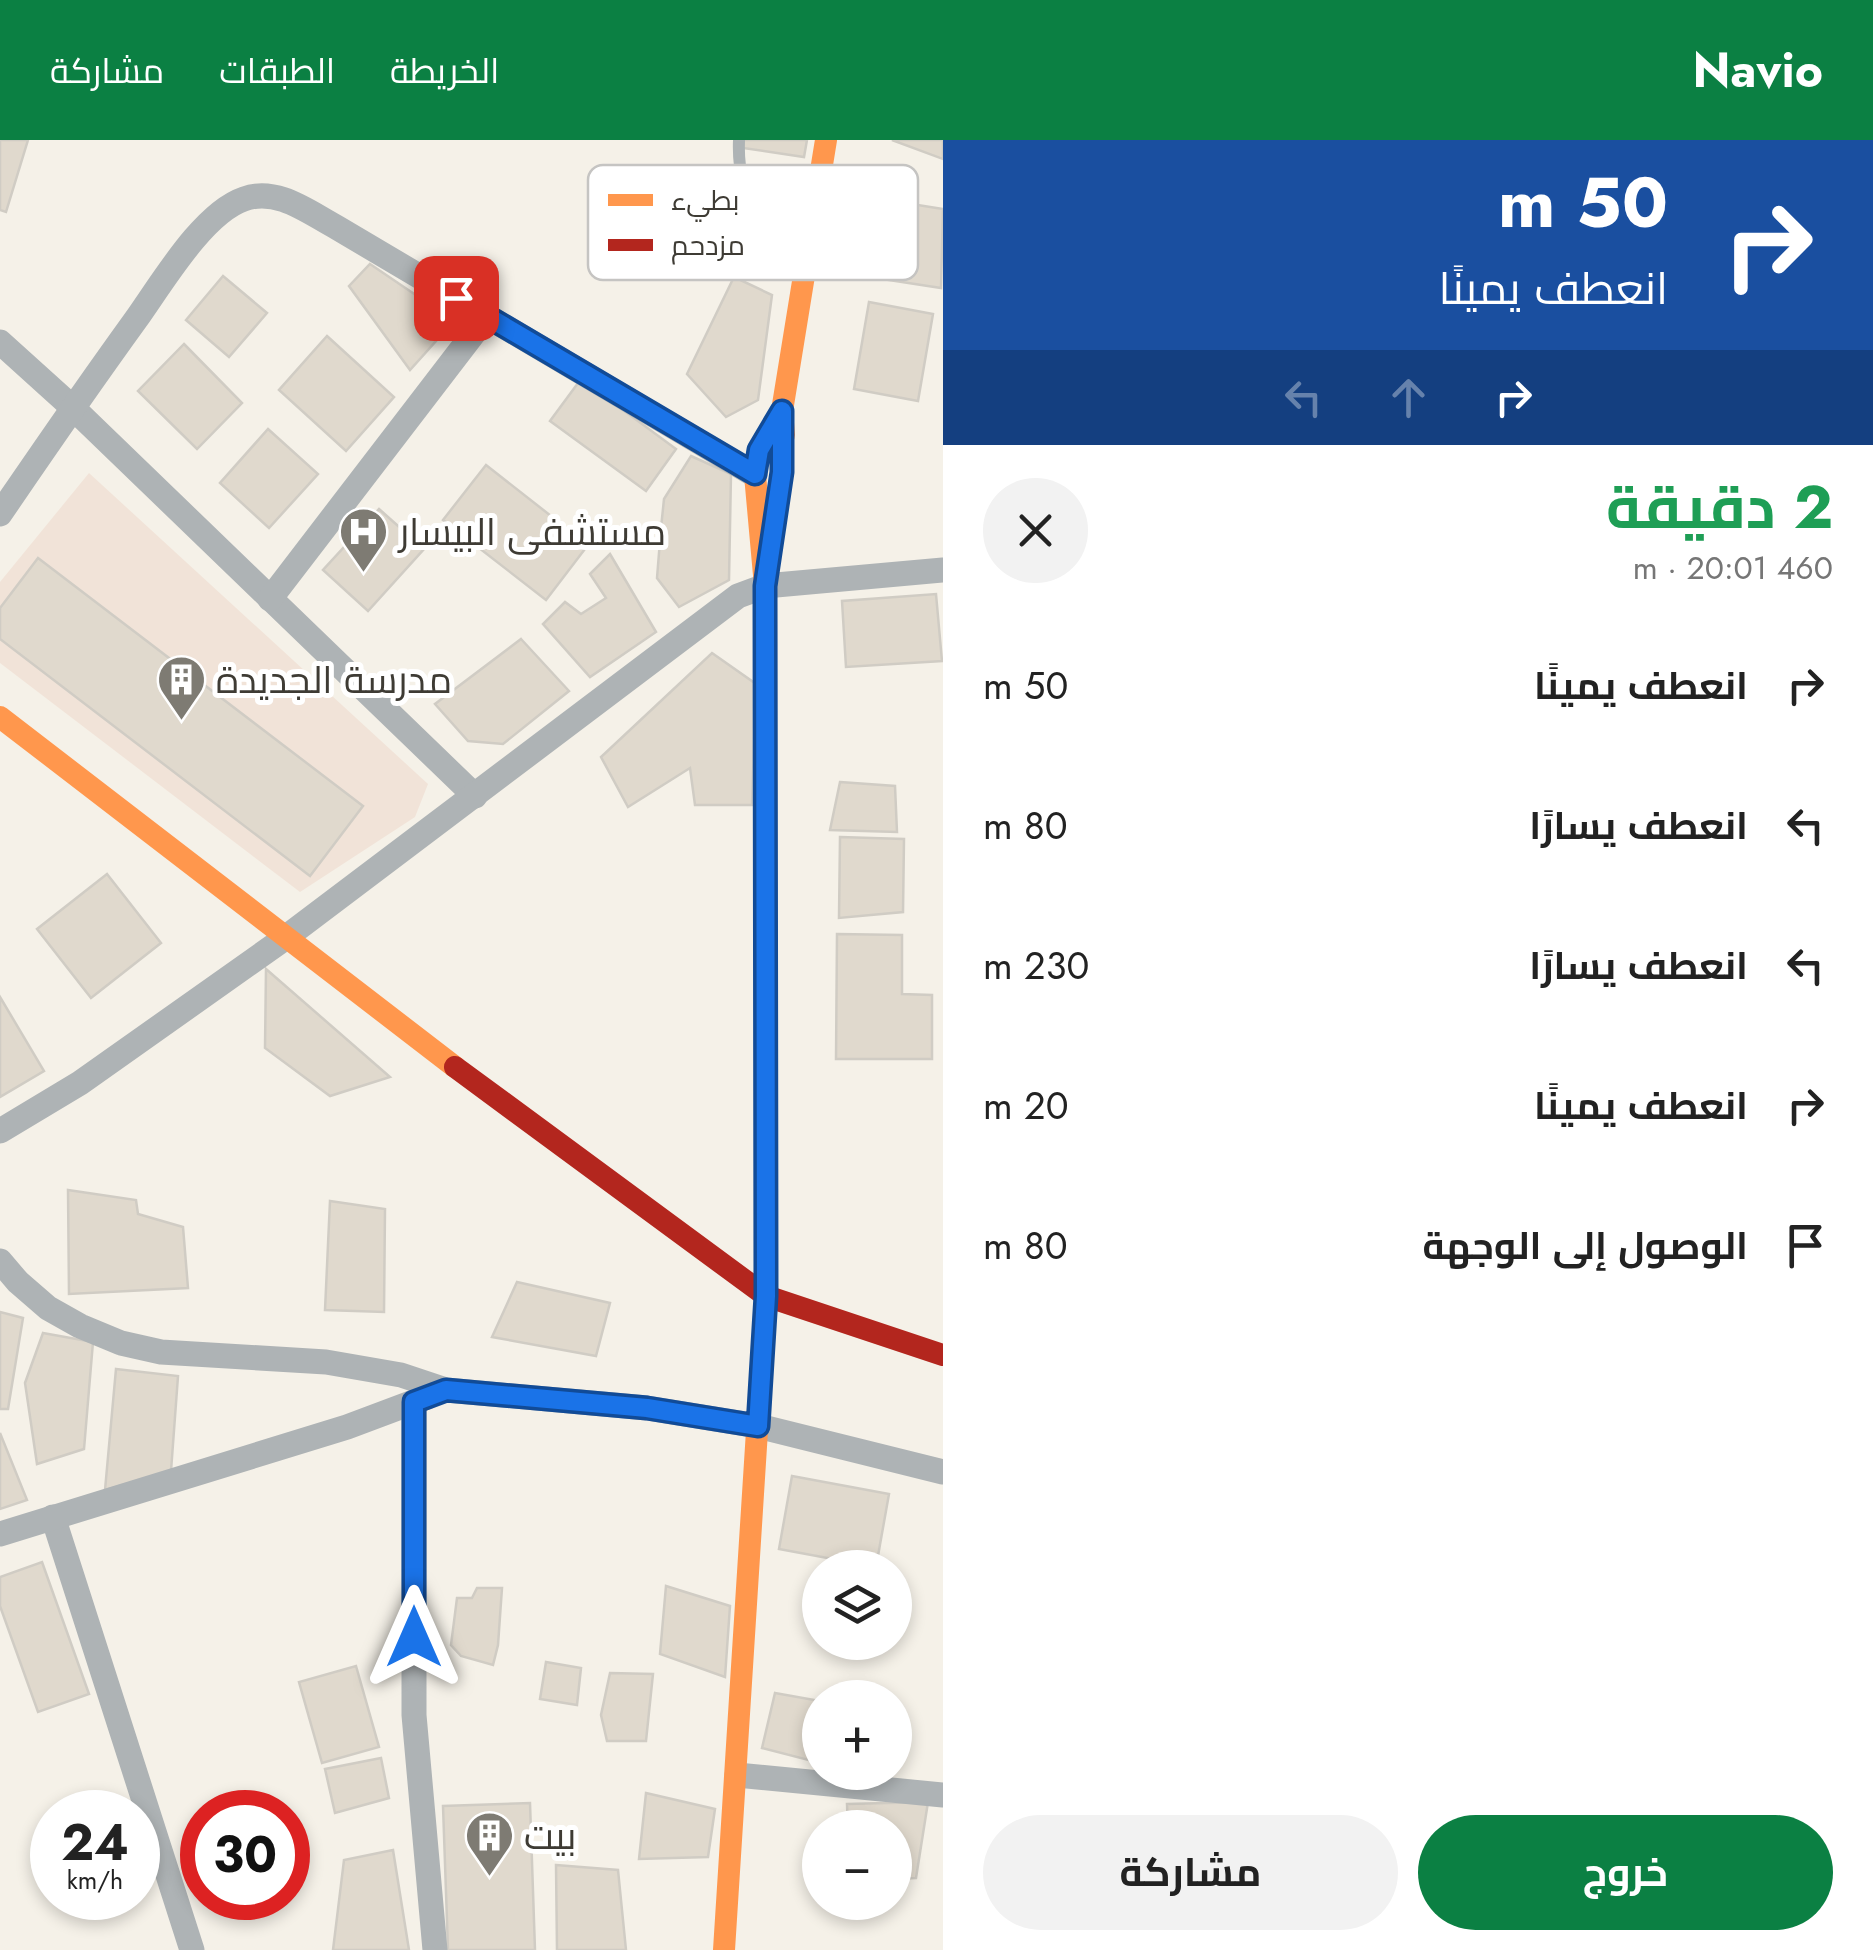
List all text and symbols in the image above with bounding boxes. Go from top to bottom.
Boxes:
text: Navio [1692,36,1823,105]
text: مشاركة [50,46,164,96]
text: الطبقات [219,46,335,96]
text: الخريطة [390,46,499,96]
text: 50 m [1498,152,1668,253]
legend [588,165,918,280]
text: بطيء [671,180,739,222]
icon: right [1703,180,1833,310]
text: مزدحم [671,225,745,266]
pin [414,256,499,341]
text: انعطف يمينًا [1438,256,1668,321]
icon: arrive [429,271,484,326]
icon: left [1276,370,1331,425]
icon: ahead [1381,370,1436,425]
icon: right [1486,370,1541,425]
text: 2 دقيقة [1606,464,1833,551]
button: close [983,478,1088,583]
place label: مستشفی البيسار [397,504,666,559]
hospital icon: مستشفی البيسار [338,506,390,574]
text: 460 m · 20:01 [1633,545,1833,591]
place label: مدرسة الجديدة [216,652,452,707]
building icon: مدرسة الجديدة [155,654,207,722]
text: 50 m [983,658,1068,713]
text: انعطف يمينًا [1534,658,1748,713]
icon: right [1778,658,1833,713]
text: 80 m [983,798,1068,853]
text: انعطف يسارًا [1529,798,1748,853]
icon: left [1778,798,1833,853]
text: 230 m [983,938,1089,993]
text: انعطف يسارًا [1529,938,1748,993]
icon: left [1778,938,1833,993]
text: 20 m [983,1078,1068,1133]
text: انعطف يمينًا [1534,1078,1748,1133]
icon: right [1778,1078,1833,1133]
text: 80 m [983,1218,1068,1273]
text: الوصول إلى الوجهة [1422,1218,1748,1273]
icon: arrive [1778,1218,1833,1273]
map controls [802,1550,912,1920]
button: layers [802,1550,912,1660]
position arrow [362,1585,466,1689]
button: + [802,1680,912,1790]
speed limit sign: 30 [180,1790,310,1920]
text: 24 [61,1806,129,1879]
place label: بيت [524,1808,576,1863]
building icon: بيت [463,1810,515,1878]
button: − [802,1810,912,1920]
button: مشاركة [983,1815,1398,1930]
button: خروج [1418,1815,1833,1930]
text: km/h [67,1862,123,1898]

